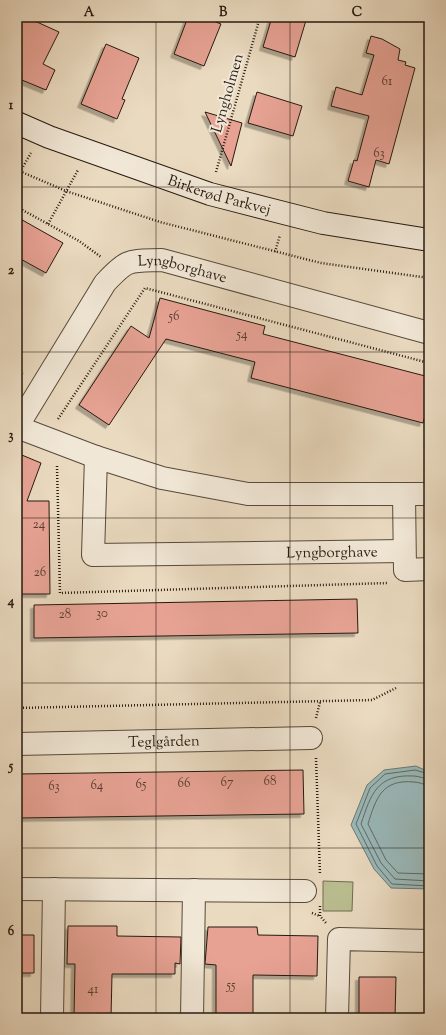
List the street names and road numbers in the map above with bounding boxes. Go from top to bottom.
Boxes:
street label: Lyngholmen [207,51,250,135]
street label: Birkerød Parkvej [165,171,273,221]
street label: Lyngborghave [137,251,229,289]
street label: Lyngborghave [286,542,378,565]
street label: Teglgården [128,731,200,754]

